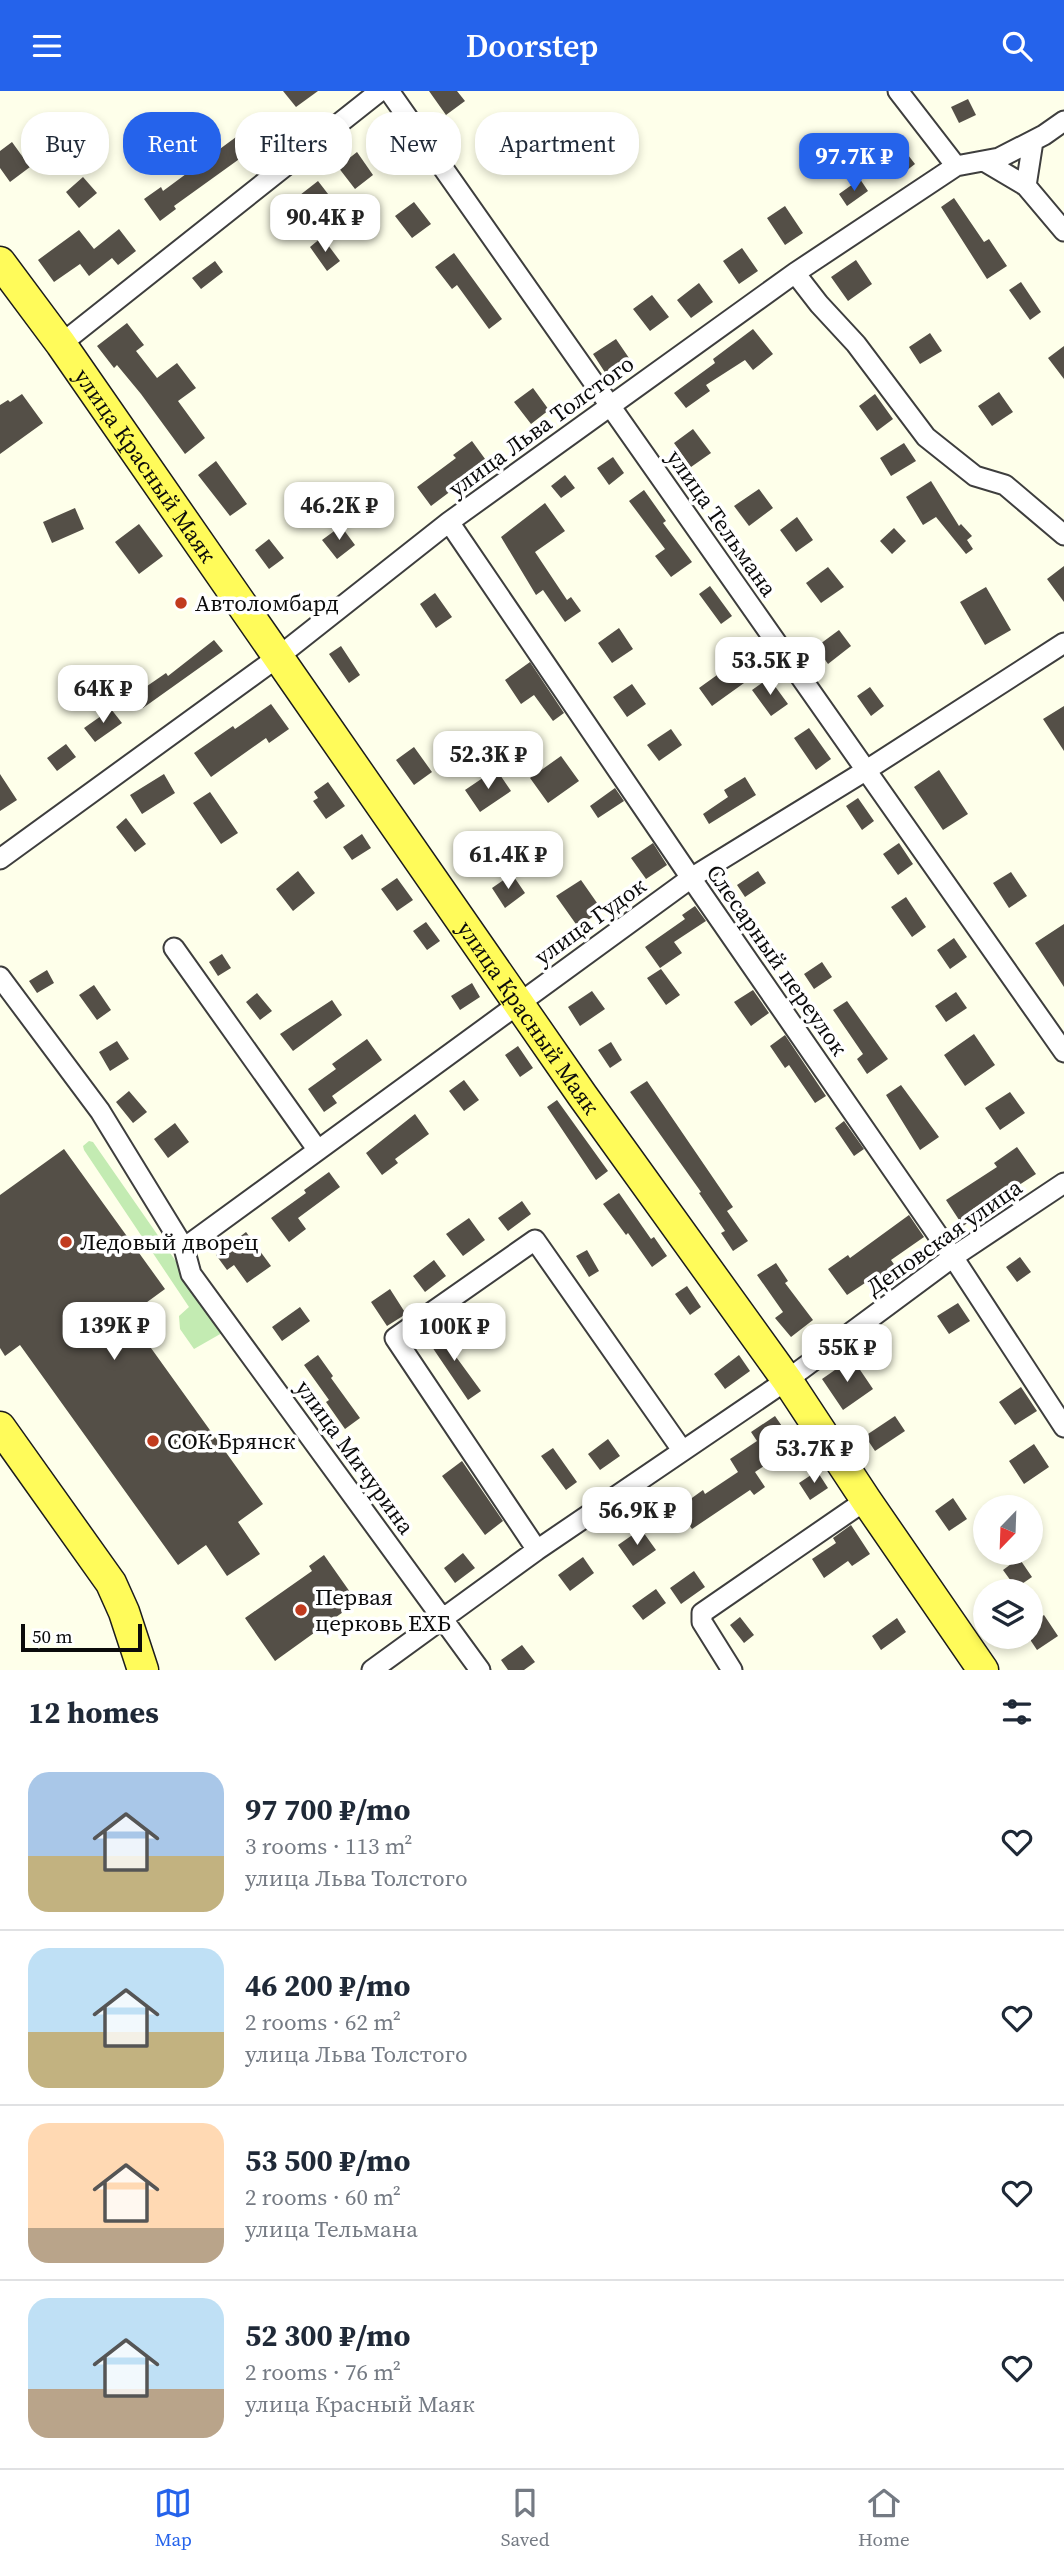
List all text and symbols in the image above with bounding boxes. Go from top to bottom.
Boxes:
text: Doorstep [466,24,598,68]
icon: menu [28,27,66,65]
icon: search [998,27,1036,65]
chip: Buy [21,112,109,175]
chip: Rent [123,112,221,175]
chip: Filters [235,112,352,175]
chip: New [366,112,461,175]
chip: Apartment [475,112,639,175]
pin: 97.7K ₽ [789,133,919,193]
text: 97.7K ₽ [815,140,893,172]
pin: 90.4K ₽ [260,195,390,254]
text: 90.4K ₽ [286,201,364,233]
street label: улица Льва Толстого [442,348,640,504]
street label: улица Красный Маяк [67,362,224,569]
street label: улица Тельмана [659,443,785,603]
pin: 46.2K ₽ [274,483,404,542]
text: 46.2K ₽ [300,489,378,521]
place label: Автоломбард [195,587,339,619]
marker: Автоломбард [173,595,189,611]
pin: 53.5K ₽ [705,637,835,697]
text: 53.5K ₽ [731,644,809,676]
pin: 64K ₽ [54,665,152,725]
text: 64K ₽ [74,672,132,704]
pin: 52.3K ₽ [423,731,553,791]
text: 52.3K ₽ [449,738,527,770]
pin: 61.4K ₽ [443,831,573,891]
text: 61.4K ₽ [469,838,547,870]
street label: Слесарный переулок [699,858,855,1062]
street label: улица Гудок [528,869,653,972]
street label: улица Красный Маяк [450,914,607,1121]
street label: Деповская улица [860,1171,1029,1303]
place label: Ледовый дворец [80,1226,259,1258]
marker: Ледовый дворец [58,1234,74,1250]
pin: 139K ₽ [57,1303,171,1362]
pin: 100K ₽ [397,1303,511,1363]
text: 139K ₽ [79,1309,149,1341]
text: 100K ₽ [419,1310,489,1342]
pin: 55K ₽ [798,1325,896,1384]
text: 55K ₽ [818,1331,876,1363]
street label: улица Мичурина [288,1373,422,1541]
place label: СОК Брянск [167,1425,296,1457]
pin: 53.7K ₽ [749,1425,879,1485]
text: 53.7K ₽ [775,1432,853,1464]
marker: СОК Брянск [145,1433,161,1449]
pin: 56.9K ₽ [572,1487,702,1547]
text: 56.9K ₽ [598,1494,676,1526]
north arrow [973,1495,1043,1565]
map controls [973,1495,1043,1649]
button: layers [973,1579,1043,1649]
place label: Первая церковь ЕХБ [315,1581,451,1639]
marker: Первая церковь ЕХБ [293,1602,309,1618]
scale bar [21,1621,142,1653]
text: 50 m [32,1623,73,1649]
text: 12 homes [28,1692,159,1733]
icon: filters [998,1693,1036,1731]
text: 97 700 ₽/mo [245,1789,410,1830]
icon: home [84,1800,168,1884]
icon: heart [998,1823,1036,1861]
text: 3 rooms · 113 m² [245,1830,412,1862]
text: улица Льва Толстого [245,1862,468,1894]
text: 46 200 ₽/mo [245,1965,410,2006]
icon: home [84,1976,168,2060]
icon: heart [998,1999,1036,2037]
text: 2 rooms · 62 m² [245,2006,401,2038]
text: улица Льва Толстого [245,2038,468,2070]
text: 53 500 ₽/mo [245,2140,410,2181]
icon: home [84,2151,168,2235]
icon: heart [998,2174,1036,2212]
text: 2 rooms · 60 m² [245,2181,401,2213]
text: улица Тельмана [245,2213,418,2245]
text: 52 300 ₽/mo [245,2315,410,2356]
icon: home [84,2326,168,2410]
icon: heart [998,2349,1036,2387]
text: 2 rooms · 76 m² [245,2356,401,2388]
text: улица Красный Маяк [245,2388,475,2420]
tab: Map [154,2484,192,2552]
tab: Saved [501,2484,549,2552]
tab: Home [858,2484,910,2552]

